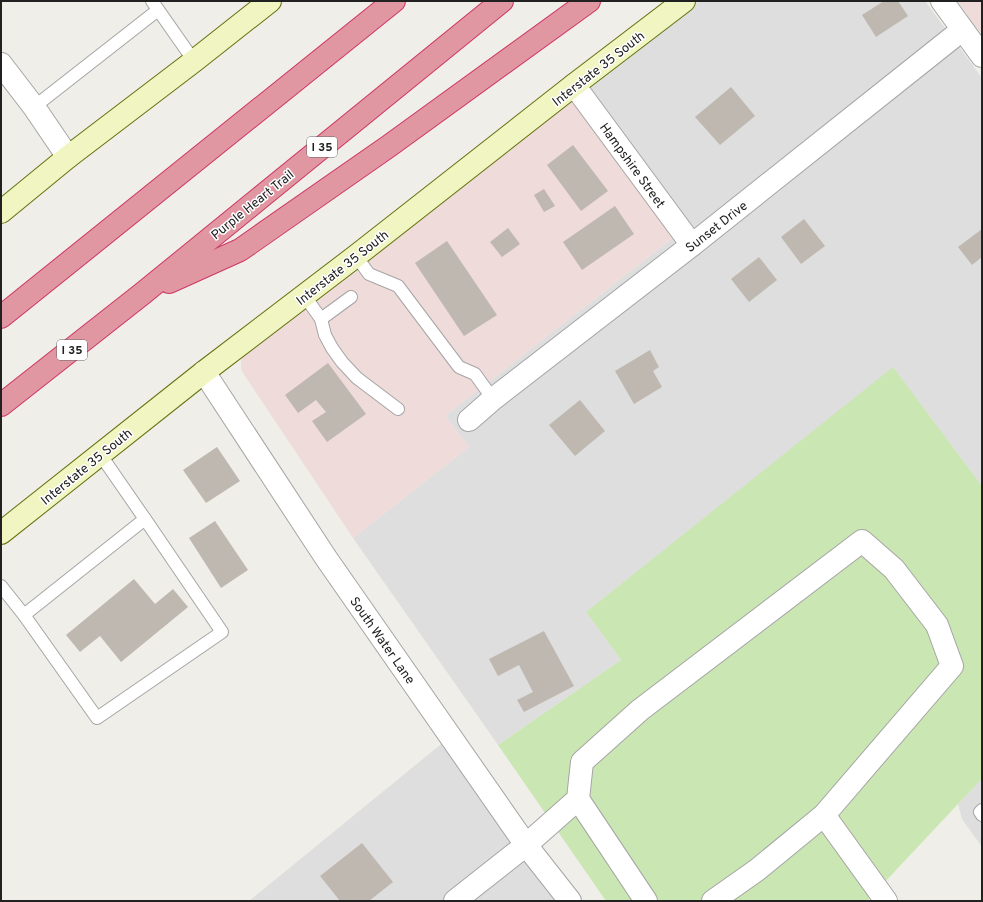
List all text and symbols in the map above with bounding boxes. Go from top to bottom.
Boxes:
street label: Interstate 35 South [550,29,649,111]
street label: Hampshire Street [595,120,668,212]
road number: I 35 [307,137,337,157]
street label: Purple Heart Trail [209,167,298,244]
street label: Sunset Drive [683,198,751,257]
street label: Interstate 35 South [294,228,393,310]
road number: I 35 [57,340,87,360]
street label: Interstate 35 South [38,426,136,509]
street label: South Water Lane [345,594,417,688]

